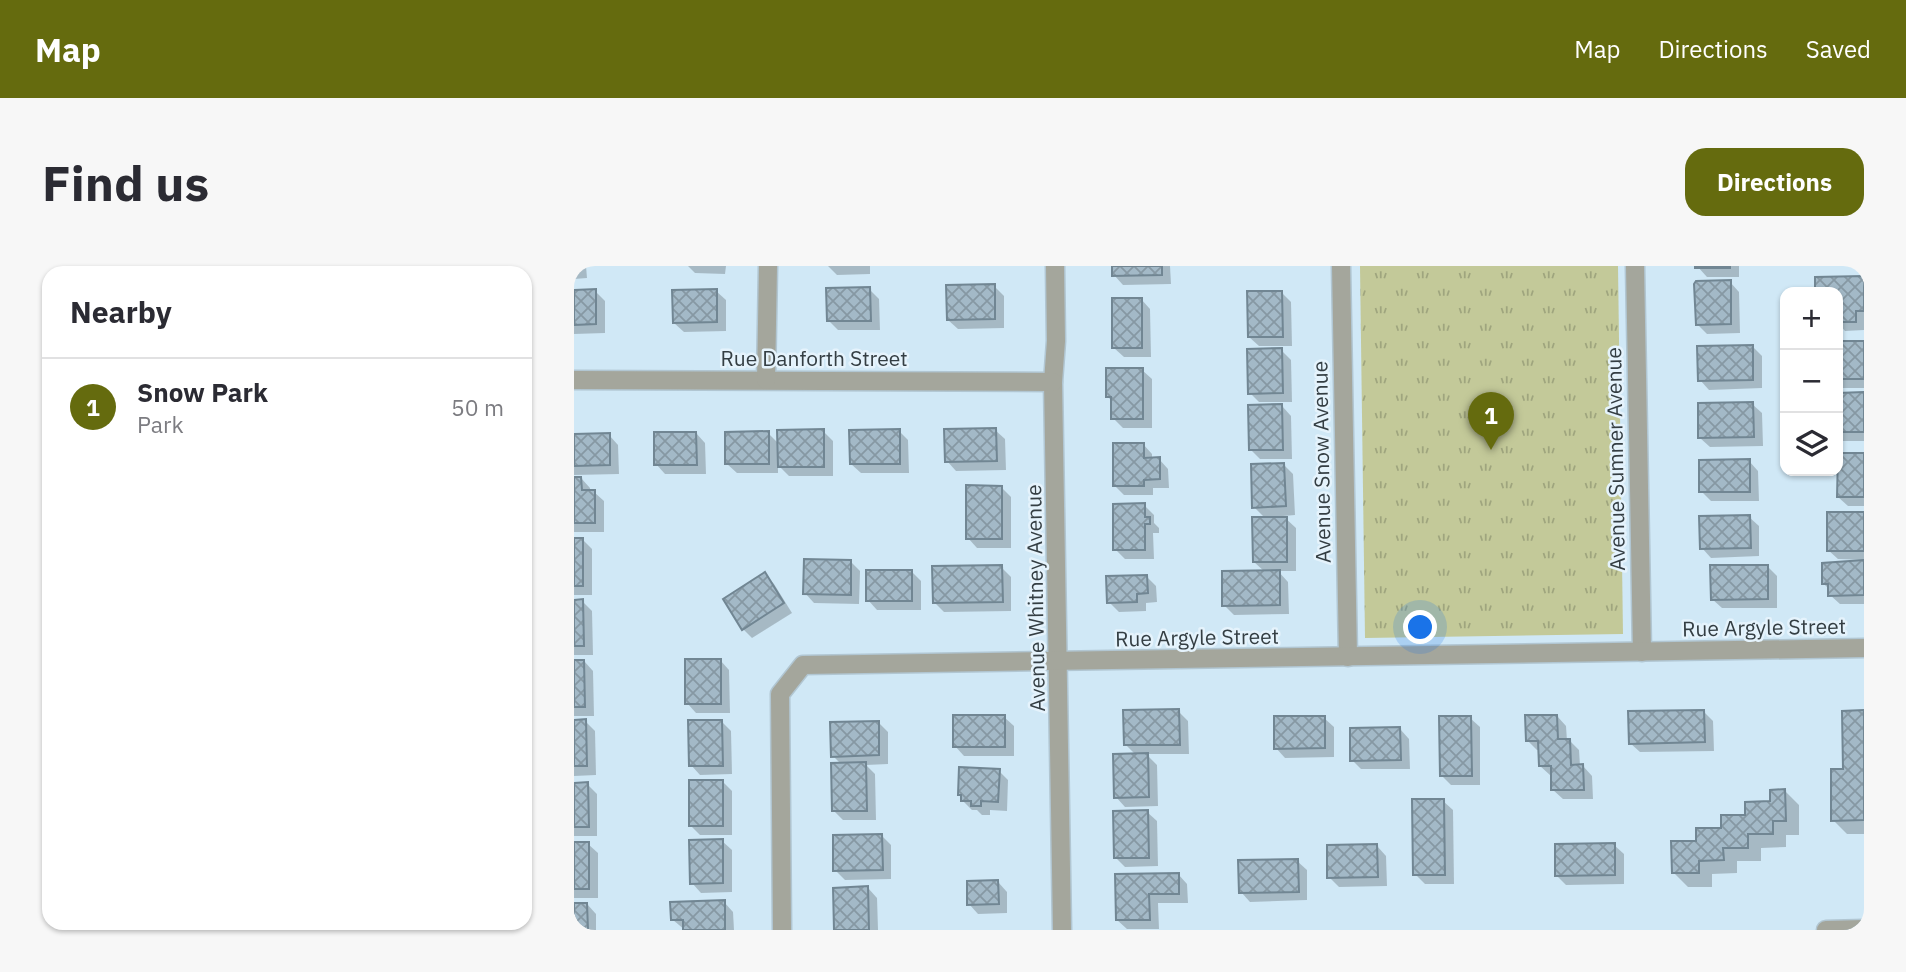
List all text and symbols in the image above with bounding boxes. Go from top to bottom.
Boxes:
text: Map [35,28,101,71]
text: Map [1574,33,1620,65]
text: Directions [1658,33,1768,65]
text: Saved [1806,33,1871,65]
button: Directions [1685,148,1864,216]
text: Find us [42,151,209,214]
map controls [1780,287,1843,476]
button: + [1780,287,1843,350]
text: Nearby [70,292,172,331]
street label: Rue Danforth Street [720,344,908,372]
street label: Avenue Sumner Avenue [1599,347,1631,571]
button: − [1780,350,1843,413]
street label: Avenue Snow Avenue [1305,361,1337,563]
text: Snow Park [137,375,268,409]
text: 1 [86,392,100,422]
text: 50 m [451,392,504,422]
pin: 1 [1468,392,1514,450]
text: Park [137,409,184,439]
button: layers [1780,413,1843,476]
street label: Avenue Whitney Avenue [1019,484,1051,712]
your location [1403,610,1437,644]
street label: Rue Argyle Street [1682,612,1846,642]
street label: Rue Argyle Street [1115,622,1279,652]

